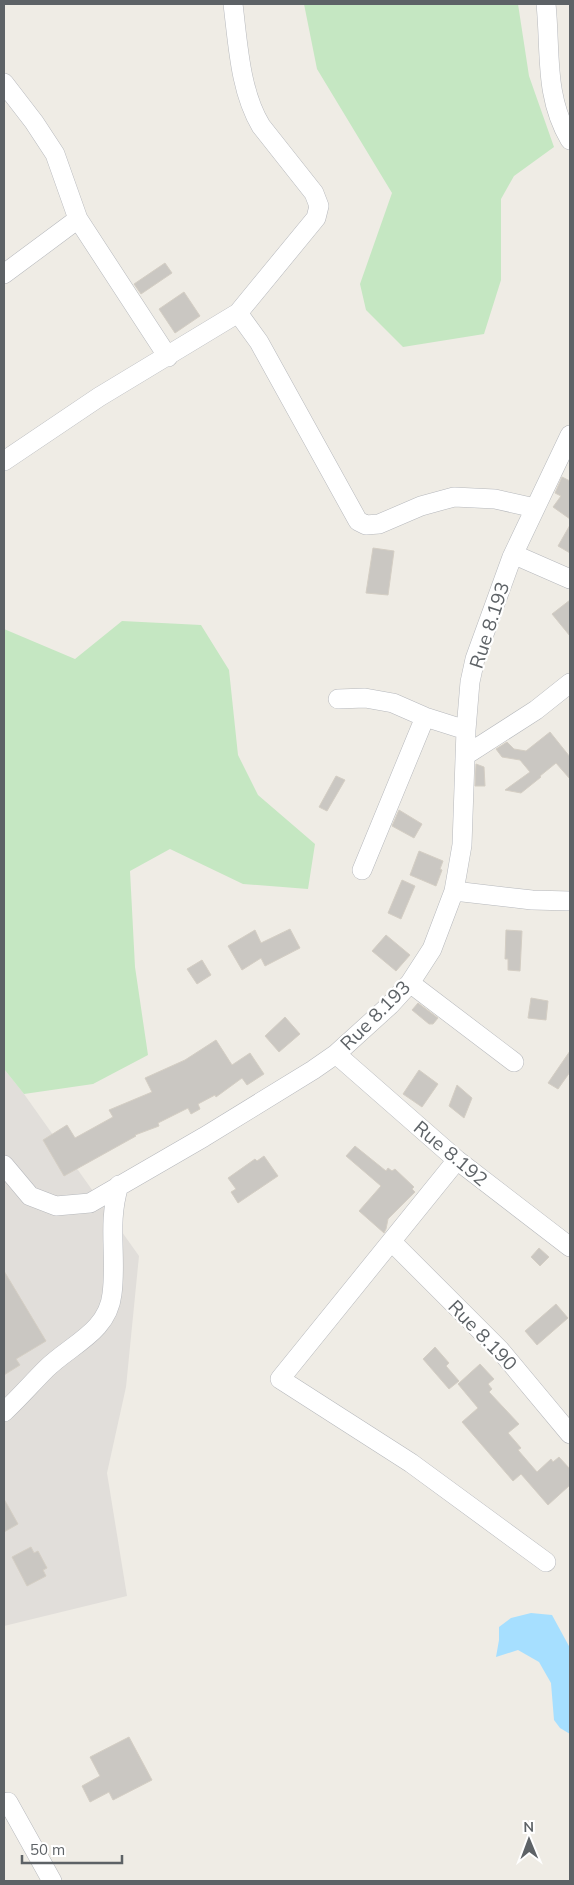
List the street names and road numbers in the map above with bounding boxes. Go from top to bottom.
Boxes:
street label: Rue 8.193 [464,579,514,671]
street label: Rue 8.193 [335,975,415,1055]
street label: Rue 8.192 [409,1115,493,1191]
street label: Rue 8.190 [443,1295,523,1375]

